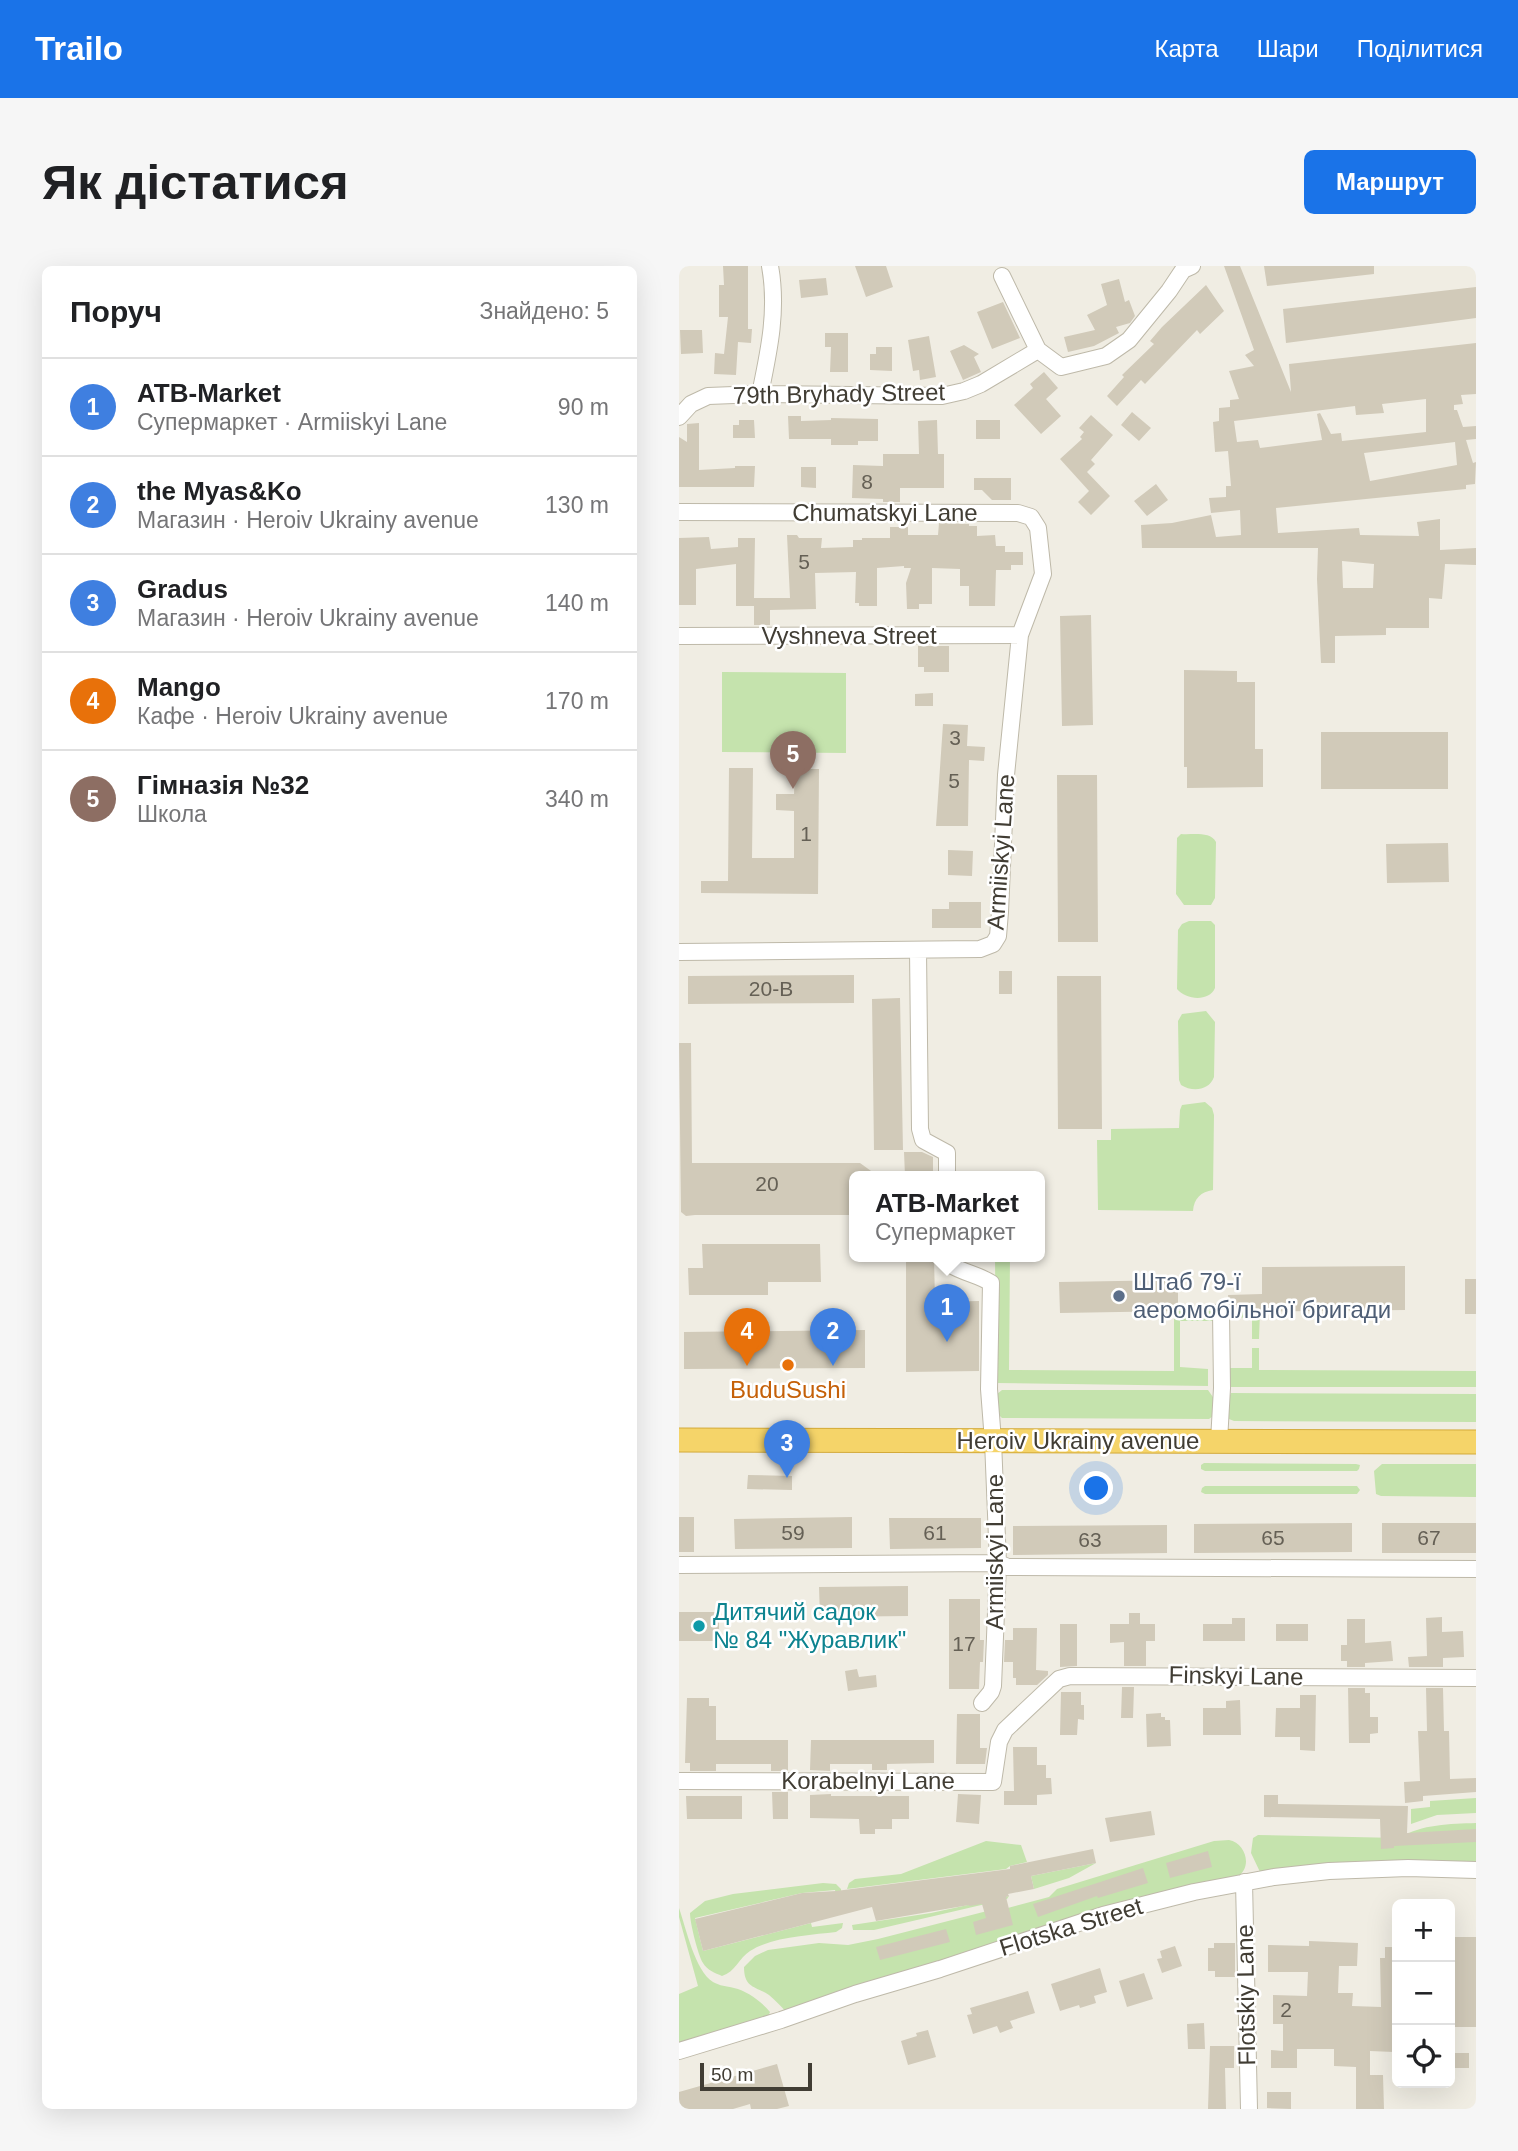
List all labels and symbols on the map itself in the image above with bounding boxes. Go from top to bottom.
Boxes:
street label: 79th Bryhady Street [733,378,946,409]
house number: 8 [861,470,873,493]
street label: Chumatskyi Lane [792,499,978,526]
house number: 5 [798,550,810,573]
street label: Vyshneva Street [761,622,937,649]
house number: 3 [949,726,961,749]
pin: 5 [770,731,816,789]
house number: 5 [948,769,960,792]
street label: Armiiskyi Lane [982,773,1019,931]
house number: 1 [800,822,812,845]
house number: 20-В [749,977,793,1000]
house number: 20 [755,1172,779,1195]
place label: Штаб 79-ї аеромобільної бригади [1133,1268,1391,1323]
pin: 1 [924,1284,970,1342]
marker: Штаб 79-ї аеромобільної бригади [1111,1288,1127,1304]
pin: 4 [724,1308,770,1366]
pin: 2 [810,1308,856,1366]
marker: BuduSushi [780,1357,796,1373]
place label: BuduSushi [730,1376,846,1403]
pin: 3 [764,1420,810,1478]
street label: Heroiv Ukrainy avenue [957,1427,1199,1454]
your location [1079,1471,1113,1505]
street label: Armiiskyi Lane [981,1474,1008,1630]
house number: 59 [781,1521,805,1544]
house number: 61 [923,1521,947,1544]
house number: 65 [1261,1526,1285,1549]
house number: 67 [1417,1526,1441,1549]
house number: 63 [1078,1528,1102,1551]
place label: Дитячий садок № 84 "Журавлик" [713,1598,906,1653]
marker: Дитячий садок № 84 "Журавлик" [691,1618,707,1634]
house number: 17 [952,1632,976,1655]
street label: Finskyi Lane [1168,1661,1304,1690]
street label: Korabelnyi Lane [781,1767,955,1794]
street label: Flotska Street [996,1892,1146,1961]
street label: Flotskiy Lane [1231,1924,1260,2066]
house number: 2 [1280,1998,1292,2021]
scale bar [700,2060,812,2092]

